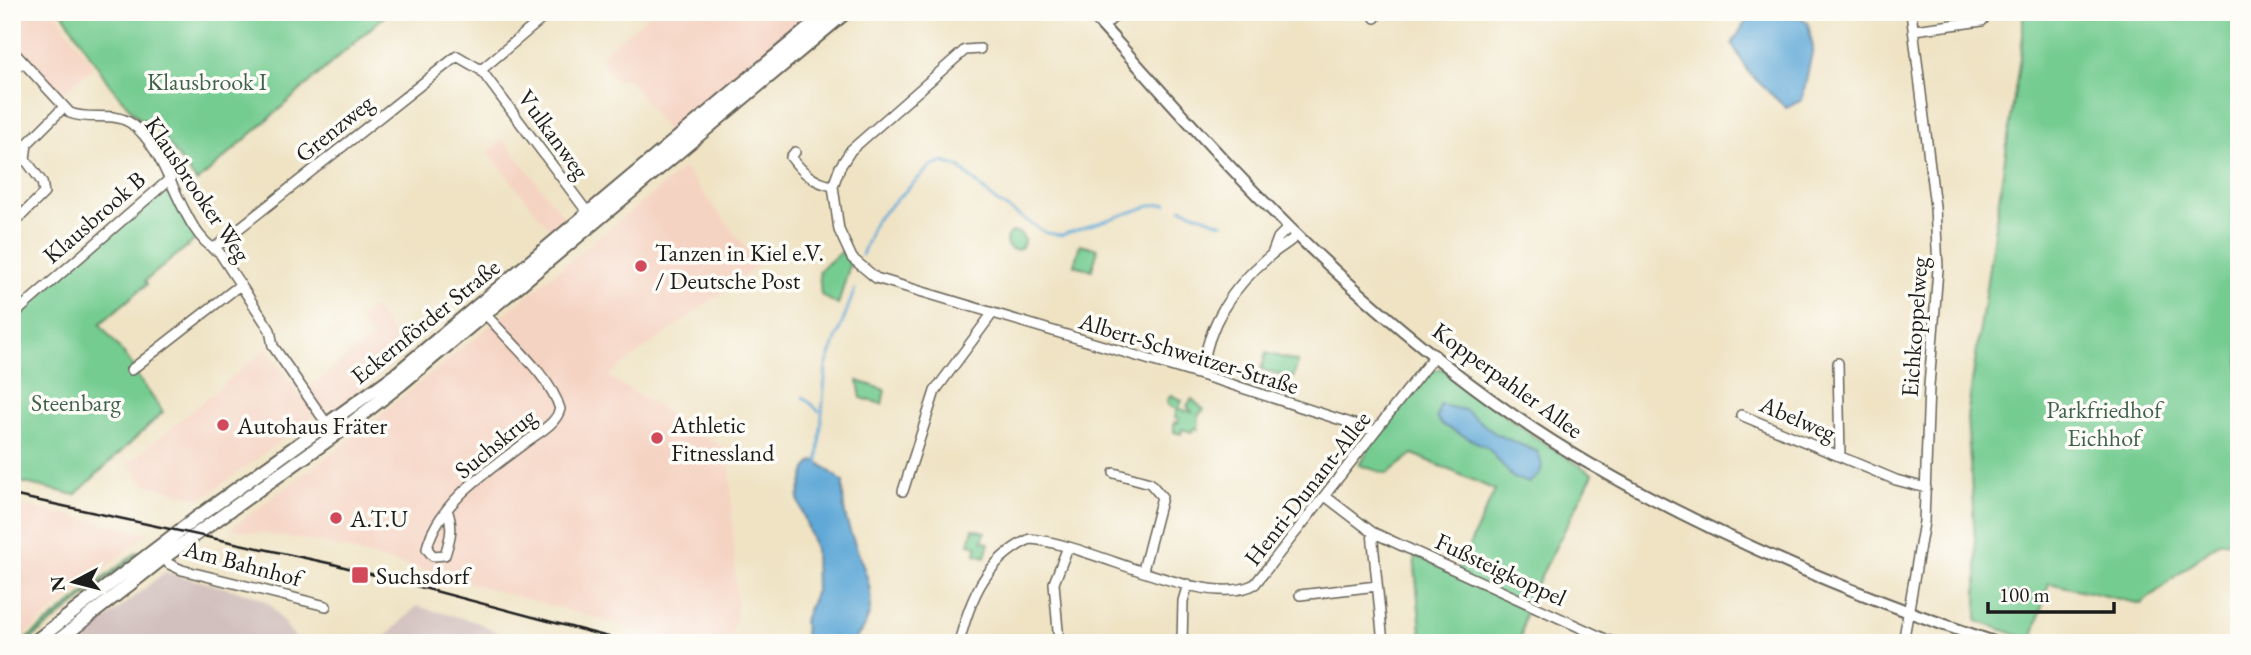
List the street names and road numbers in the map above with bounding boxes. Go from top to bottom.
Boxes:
street label: Vulkanweg [511,83,597,185]
street label: Grenzweg [288,87,380,169]
street label: Klausbrooker Weg [138,110,258,268]
street label: Klausbrook B [36,164,152,270]
street label: Eckernförder Straße [344,251,506,391]
street label: Eichkoppelweg [1894,255,1934,398]
street label: Albert-Schweitzer-Straße [1074,305,1303,401]
street label: Kopperpahler Allee [1426,315,1590,445]
street label: Abelweg [1754,388,1841,448]
street label: Suchskrug [448,400,543,485]
street label: Henri-Dunant-Allee [1237,404,1377,572]
street label: Fußsteigkoppel [1430,525,1572,613]
street label: Am Bahnhof [180,532,309,594]

